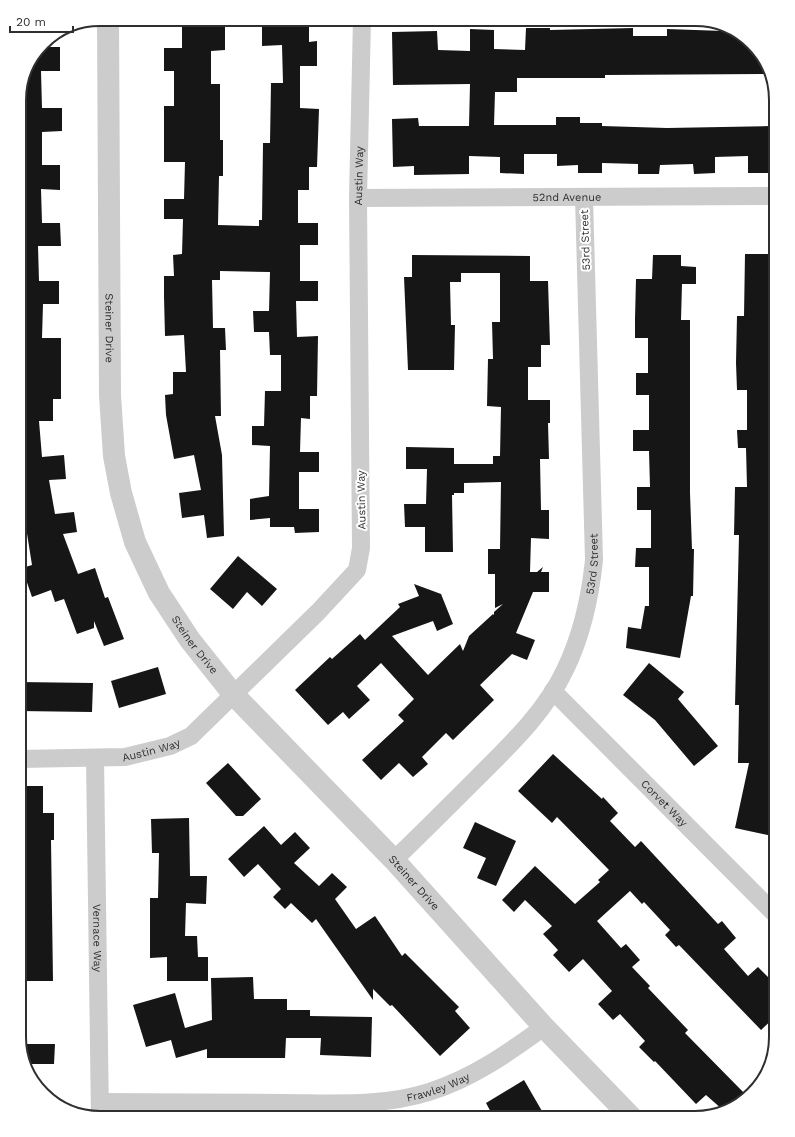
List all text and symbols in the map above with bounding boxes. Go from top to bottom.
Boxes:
scale bar [10,8,73,34]
text: 20 m [16,15,46,29]
street label: Austin Way [352,146,366,206]
street label: 52nd Avenue [533,191,601,204]
street label: 53rd Street [578,209,593,271]
street label: Steiner Drive [102,293,116,363]
street label: Austin Way [354,470,369,530]
street label: 53rd Street [583,533,601,595]
street label: Steiner Drive [169,613,220,677]
street label: Austin Way [121,736,183,764]
street label: Corvet Way [638,777,690,830]
street label: Steiner Drive [386,853,442,913]
street label: Vernace Way [90,904,104,973]
street label: Frawley Way [405,1070,472,1105]

